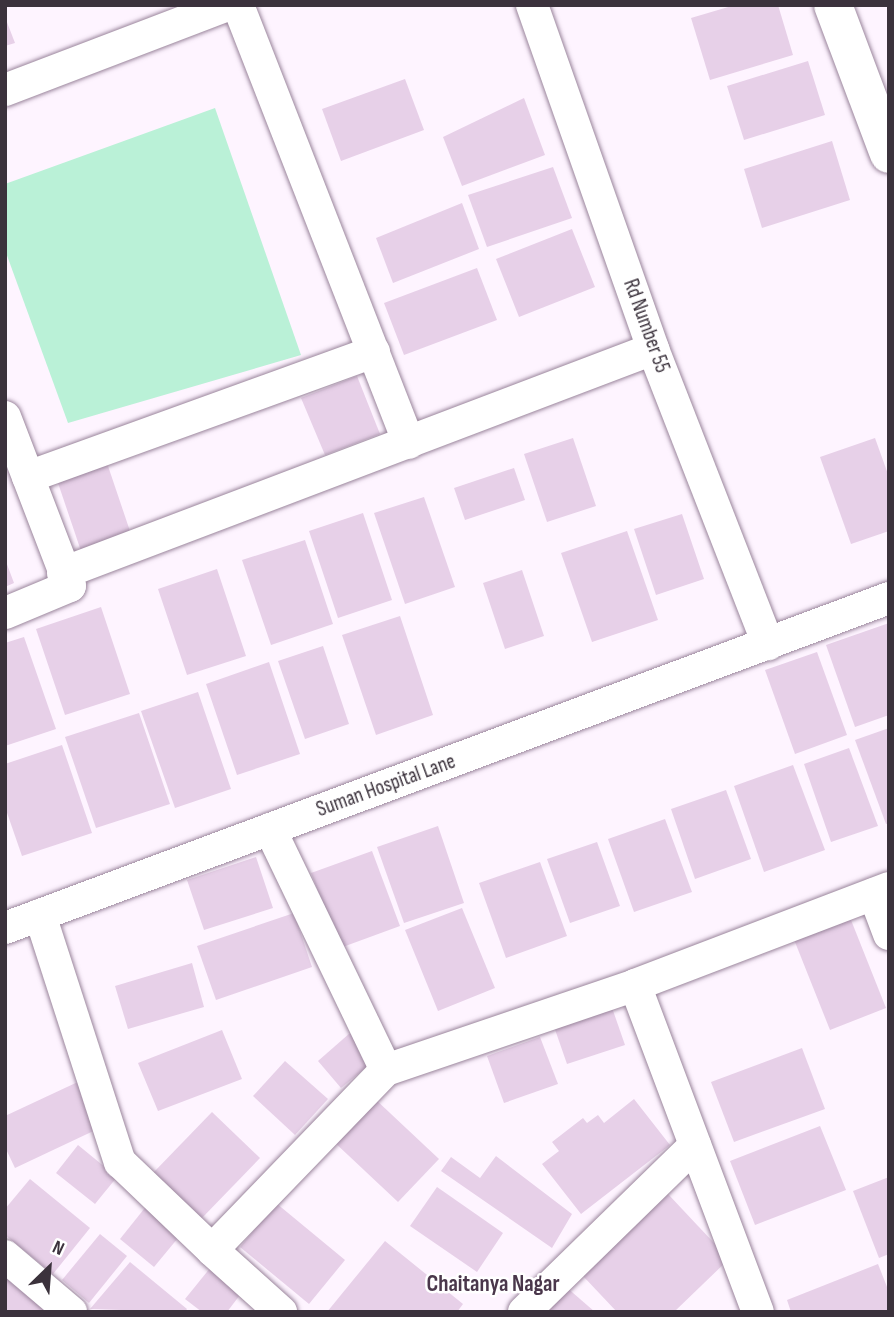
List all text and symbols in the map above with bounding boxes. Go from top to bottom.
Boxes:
street label: Rd Number 55 [617,276,675,376]
street label: Suman Hospital Lane [313,749,459,823]
north arrow [14,1233,84,1303]
text: N [49,1236,68,1261]
district label: Chaitanya Nagar [426,1270,560,1298]

